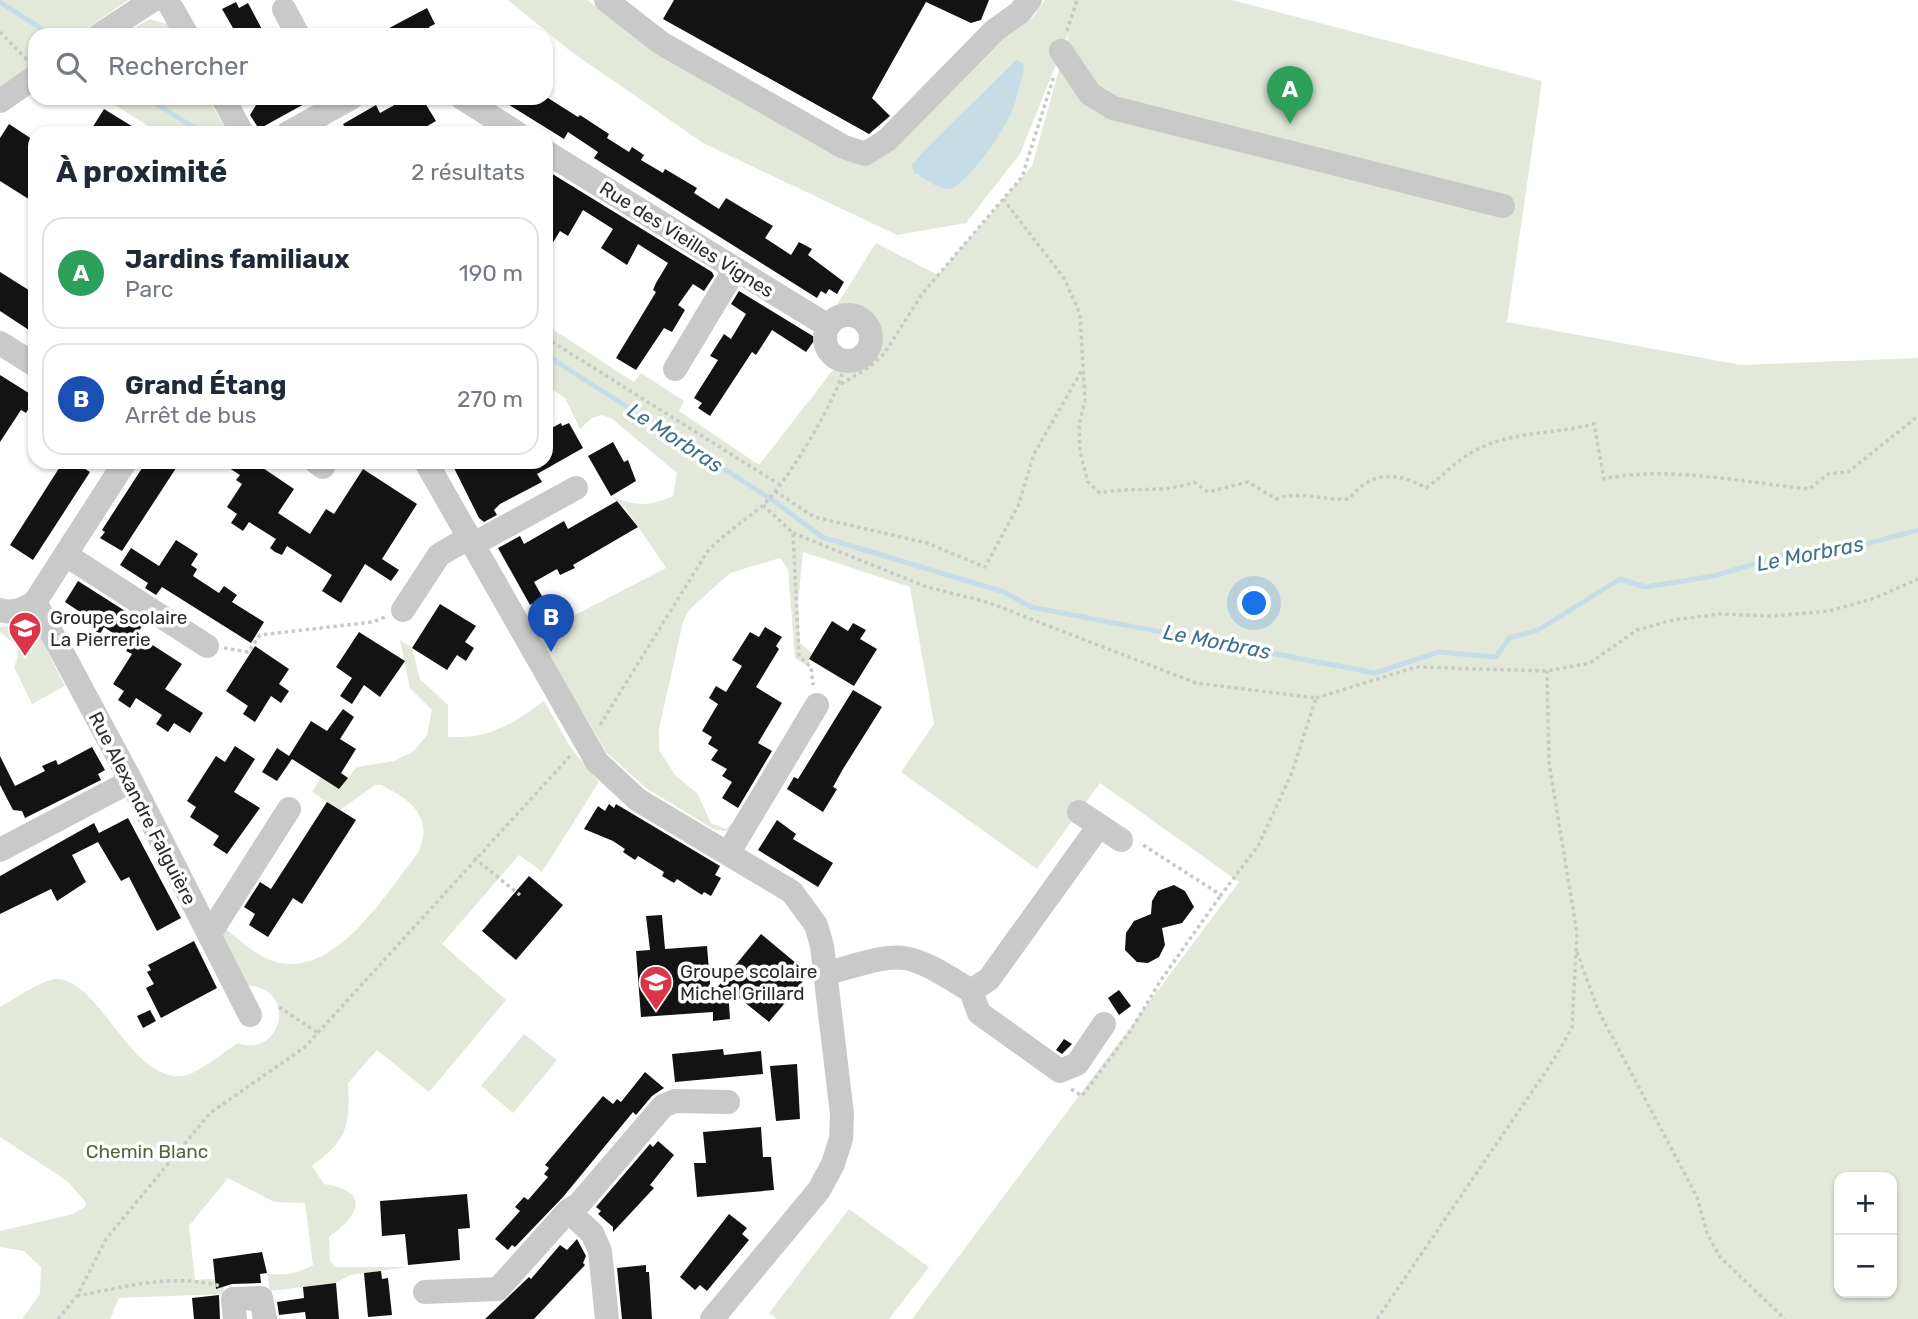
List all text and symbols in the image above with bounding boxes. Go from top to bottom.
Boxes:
search box [28,28,553,105]
icon: search [52,48,90,86]
text: Rechercher [108,51,248,82]
pin: A [1267,66,1313,124]
text: À proximité [56,154,227,190]
text: 2 résultats [411,158,525,186]
street label: Rue des Vieilles Vignes [595,176,778,302]
text: Jardins familiaux [125,244,350,275]
text: A [73,259,89,287]
text: 190 m [459,259,523,287]
text: Parc [125,275,173,303]
text: Grand Étang [125,370,286,401]
text: B [73,385,89,413]
text: 270 m [457,385,523,413]
water label: Le Morbras [623,398,728,478]
text: Arrêt de bus [125,401,257,429]
water label: Le Morbras [1754,531,1866,576]
your location [1237,586,1271,620]
pin: B [528,594,574,652]
place label: Groupe scolaire La Pierrerie [50,606,187,651]
school or university icon: Groupe scolaire La Pierrerie [6,609,44,658]
water label: Le Morbras [1161,619,1273,664]
street label: Rue Alexandre Falguière [84,708,201,909]
place label: Groupe scolaire Michel Grillard [680,960,817,1005]
school or university icon: Groupe scolaire Michel Grillard [637,963,675,1012]
park label: Chemin Blanc [86,1140,208,1163]
map controls [1834,1172,1897,1298]
button: + [1834,1172,1897,1235]
button: − [1834,1235,1897,1298]

